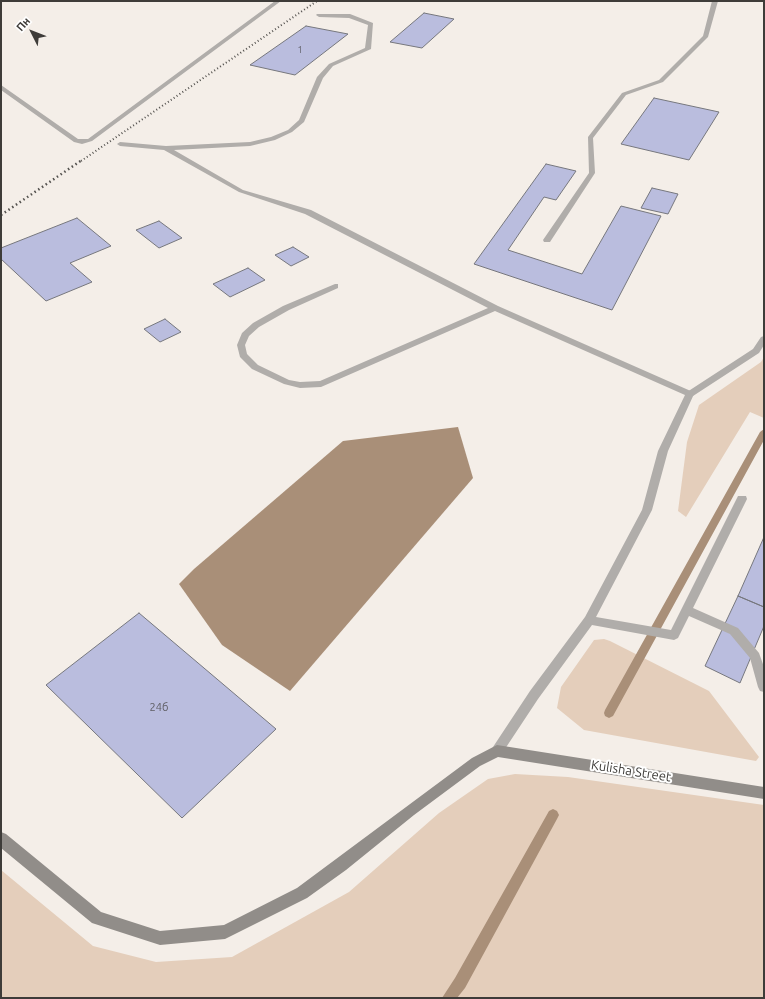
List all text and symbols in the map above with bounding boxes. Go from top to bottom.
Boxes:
north arrow [12,12,52,52]
text: Пн [14,15,32,33]
house number: 1 [297,45,303,55]
house number: 24б [150,700,168,714]
street label: Kulisha Street [590,757,672,785]

